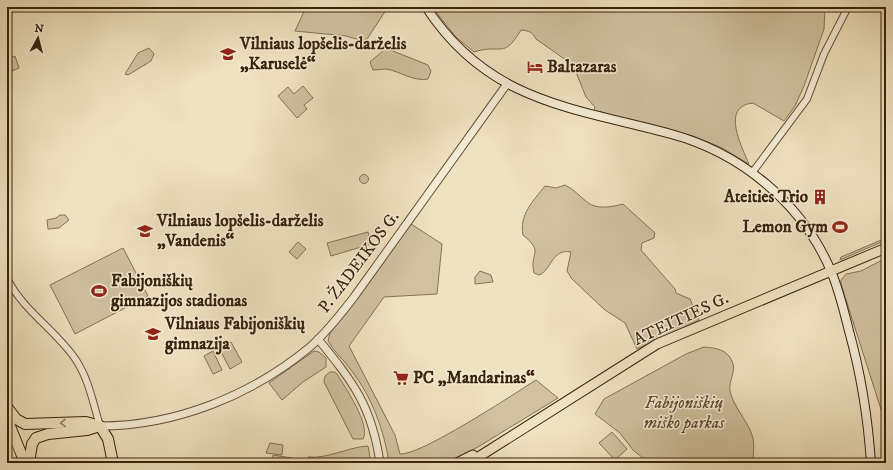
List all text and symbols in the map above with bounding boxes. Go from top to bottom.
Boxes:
north arrow [18,18,58,58]
text: N [34,22,44,37]
place label: Vilniaus lopšelis-darželis „Karuselė“ [239,33,407,75]
school or university icon: Vilniaus lopšelis-darželis „Karuselė“ [219,45,237,63]
place label: Baltazaras [547,56,617,78]
hotel icon: Baltazaras [526,58,544,76]
place label: Ateities Trio [723,186,808,208]
building icon: Ateities Trio [811,188,829,206]
street label: P. ŽADEIKOS G. [313,206,404,317]
place label: Vilniaus lopšelis-darželis „Vandenis“ [156,210,324,252]
place label: Lemon Gym [742,216,828,238]
sports icon: Lemon Gym [831,218,849,236]
school or university icon: Vilniaus lopšelis-darželis „Vandenis“ [136,222,154,240]
place label: Fabijoniškių gimnazijos stadionas [110,270,248,312]
sports icon: Fabijoniškių gimnazijos stadionas [90,282,108,300]
street label: ATEITIES G. [630,287,732,351]
place label: Vilniaus Fabijoniškių gimnazija [164,313,306,355]
school or university icon: Vilniaus Fabijoniškių gimnazija [144,325,162,343]
place label: PC „Mandarinas“ [413,367,535,389]
supermarket icon: PC „Mandarinas“ [392,369,410,387]
park label: Fabijoniškių miško parkas [644,392,725,434]
one-way arrow [60,418,66,427]

